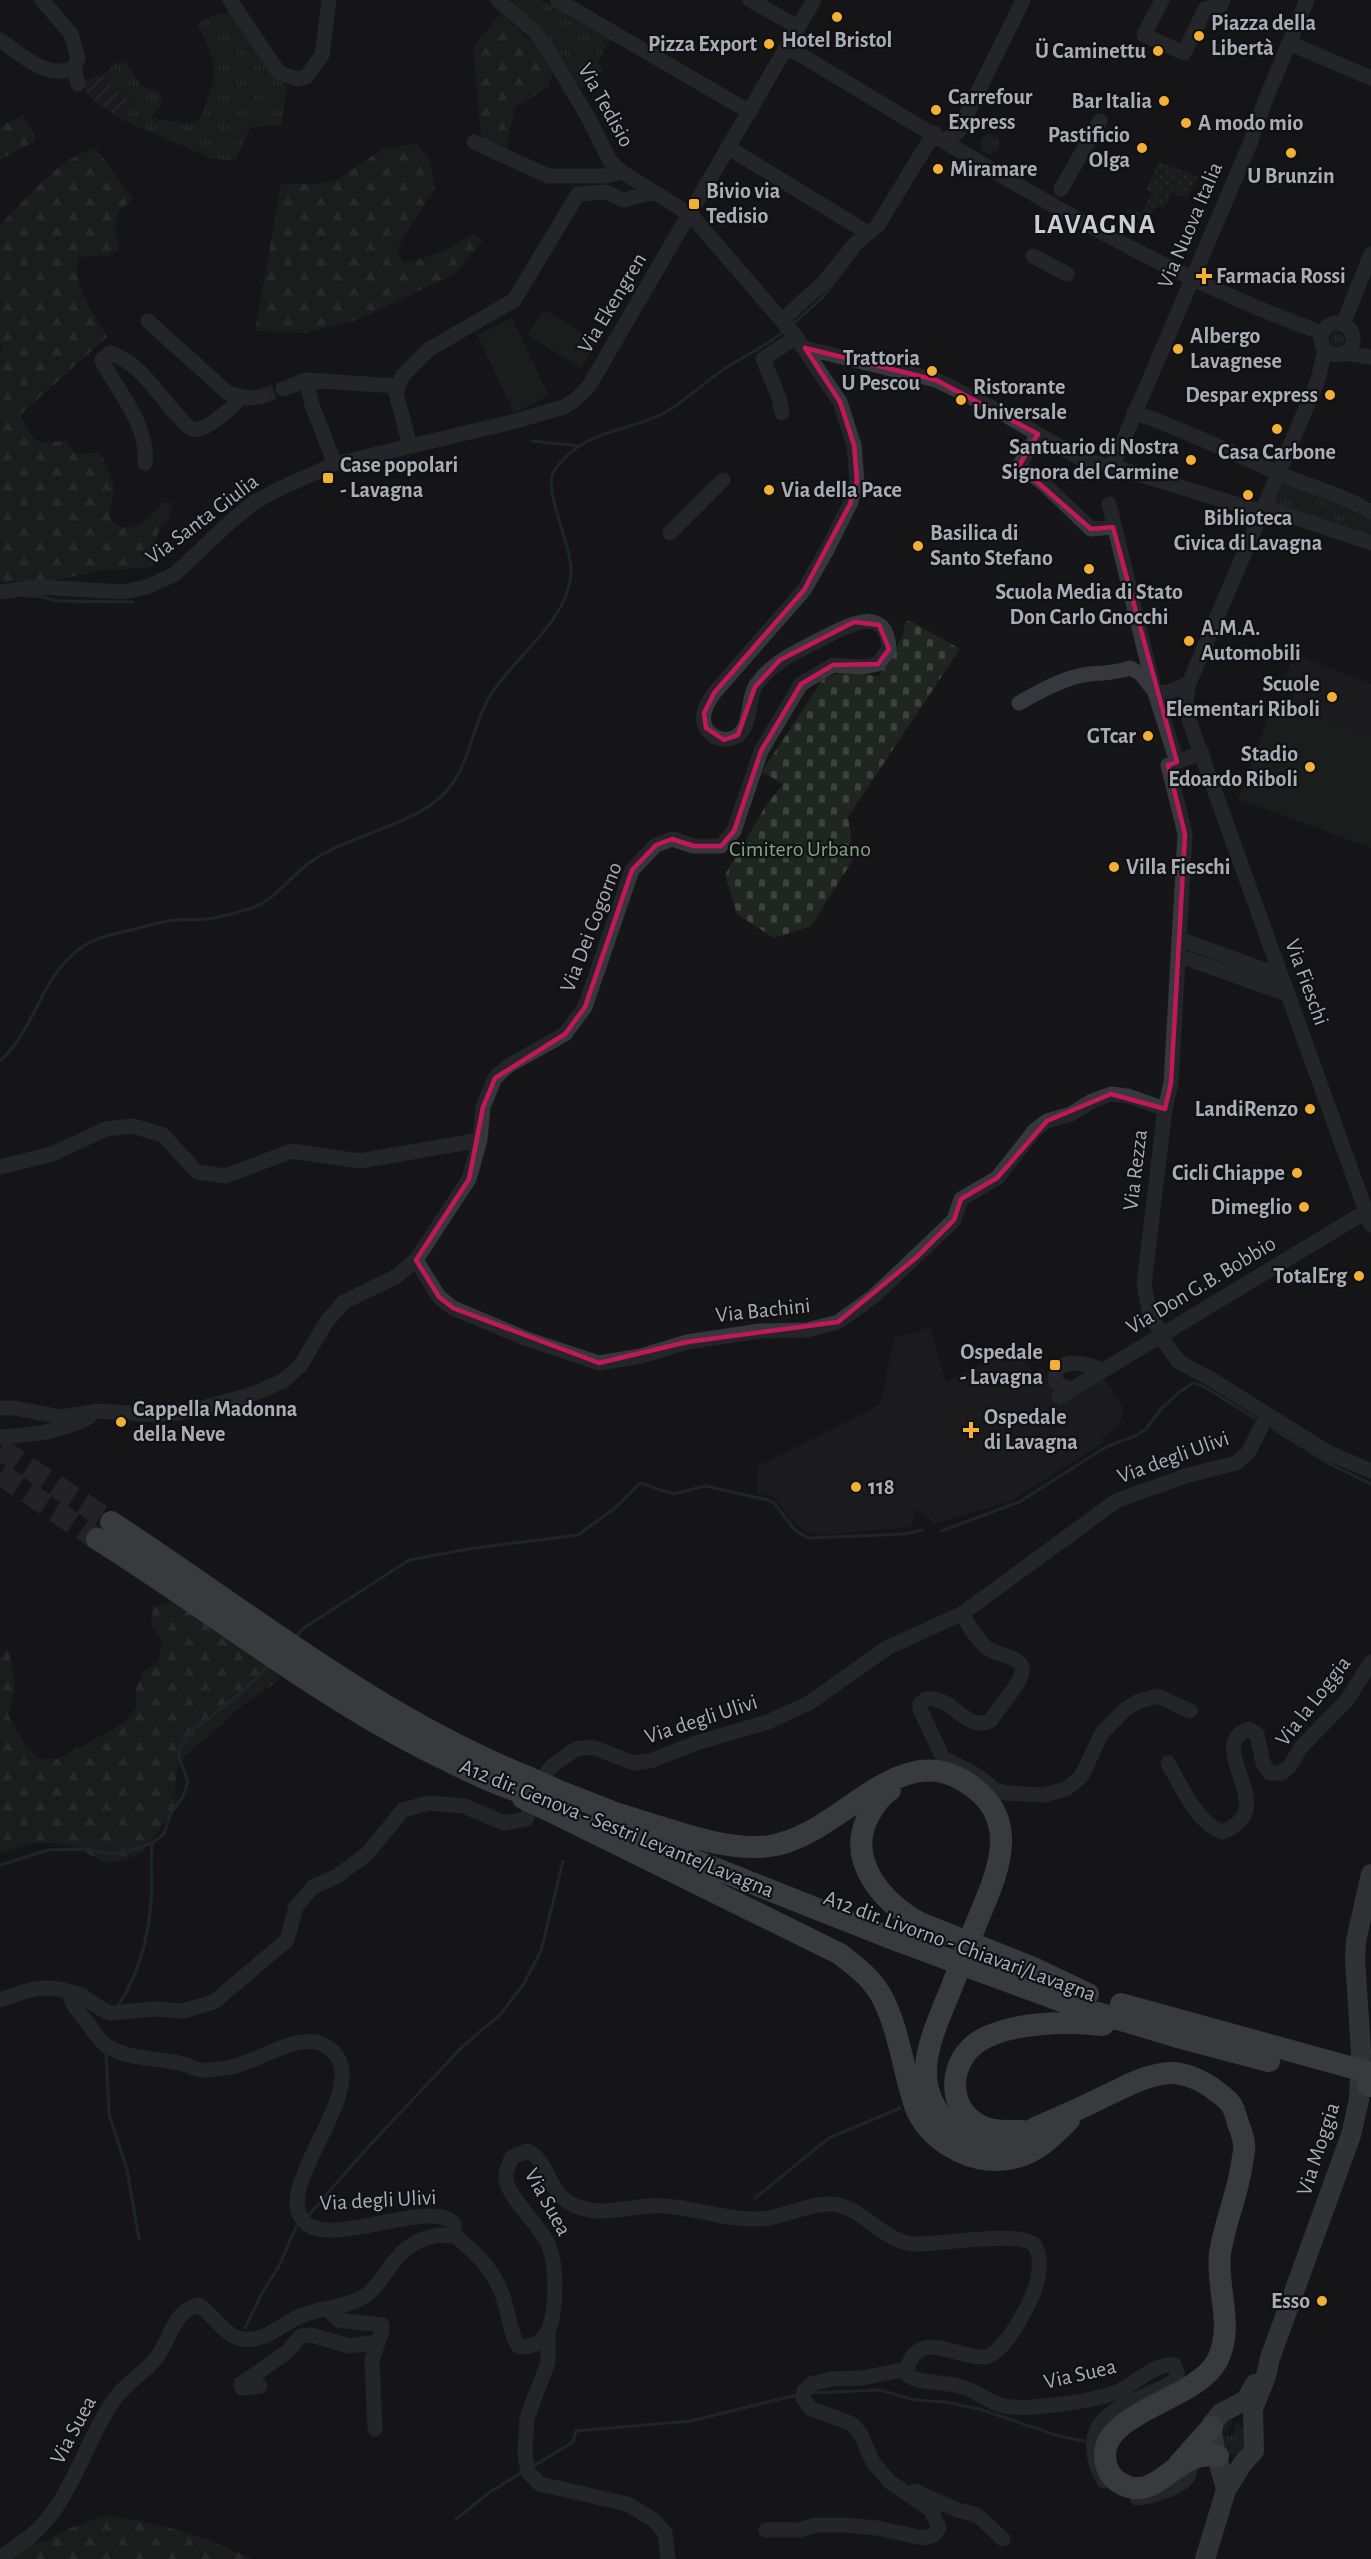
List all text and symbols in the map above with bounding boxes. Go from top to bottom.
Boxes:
marker: Hotel Bristol [830,10,844,24]
place label: Piazza della Libertà [1211,12,1316,59]
place label: Hotel Bristol [782,29,892,51]
marker: Piazza della Libertà [1192,29,1206,43]
place label: Pizza Export [648,33,758,55]
marker: Pizza Export [762,37,776,51]
place label: Ü Caminettu [1035,38,1147,62]
marker: Ü Caminettu [1151,44,1165,58]
street label: Via Tedisio [574,59,638,151]
place label: Carrefour Express [948,86,1033,133]
place label: Bar Italia [1071,90,1152,112]
marker: Bar Italia [1157,94,1171,108]
marker: Carrefour Express [929,103,943,117]
place label: A modo mio [1198,112,1303,134]
marker: A modo mio [1179,116,1193,130]
place label: Pastificio Olga [1048,124,1130,171]
marker: Pastificio Olga [1135,141,1149,155]
marker: U Brunzin [1284,146,1298,160]
place label: Miramare [950,158,1037,180]
street label: Via Nuova Italia [1154,159,1226,291]
marker: Miramare [931,162,945,176]
place label: U Brunzin [1247,165,1335,187]
place label: Bivio via Tedisio [706,180,781,227]
marker: Bivio via Tedisio [687,197,701,211]
district label: LAVAGNA [1033,211,1157,239]
street label: Via Ekengren [574,249,650,357]
place label: Farmacia Rossi [1216,265,1346,287]
marker: Farmacia Rossi [1197,269,1211,283]
place label: Albergo Lavagnese [1190,325,1282,372]
marker: Albergo Lavagnese [1171,342,1185,356]
place label: Trattoria U Pescou [842,347,921,394]
marker: Trattoria U Pescou [925,364,939,378]
place label: Ristorante Universale [973,376,1067,423]
place label: Despar express [1185,384,1318,406]
marker: Despar express [1323,388,1337,402]
marker: Ristorante Universale [954,393,968,407]
marker: Casa Carbone [1270,422,1284,436]
place label: Santuario di Nostra Signora del Carmine [1002,436,1179,483]
place label: Casa Carbone [1218,441,1336,463]
marker: Santuario di Nostra Signora del Carmine [1184,453,1198,467]
place label: Case popolari - Lavagna [340,454,458,501]
street label: Via Santa Giulia [142,470,262,568]
marker: Case popolari - Lavagna [321,471,335,485]
place label: Via della Pace [781,479,902,501]
marker: Via della Pace [762,483,776,497]
marker: Biblioteca Civica di Lavagna [1241,488,1255,502]
place label: Biblioteca Civica di Lavagna [1174,507,1323,554]
place label: Basilica di Santo Stefano [930,522,1053,569]
marker: Basilica di Santo Stefano [911,539,925,553]
marker: Scuola Media di Stato Don Carlo Gnocchi [1082,562,1096,576]
place label: Scuola Media di Stato Don Carlo Gnocchi [995,581,1183,628]
place label: A.M.A. Automobili [1201,617,1301,664]
marker: A.M.A. Automobili [1182,634,1196,648]
place label: Scuole Elementari Riboli [1165,673,1320,720]
marker: Scuole Elementari Riboli [1325,690,1339,704]
place label: GTcar [1087,725,1136,747]
marker: GTcar [1141,729,1155,743]
place label: Stadio Edoardo Riboli [1168,743,1298,790]
marker: Stadio Edoardo Riboli [1303,760,1317,774]
park label: Cimitero Urbano [729,838,871,860]
place label: Villa Fieschi [1126,856,1231,878]
street label: Via Dei Cogorno [556,859,626,995]
marker: Villa Fieschi [1107,860,1121,874]
street label: Via Fieschi [1281,936,1333,1028]
place label: LandiRenzo [1195,1098,1298,1120]
marker: LandiRenzo [1303,1102,1317,1116]
street label: Via Rezza [1119,1128,1151,1212]
place label: Cicli Chiappe [1172,1162,1285,1184]
marker: Cicli Chiappe [1290,1166,1304,1180]
place label: Dimeglio [1211,1196,1292,1218]
marker: Dimeglio [1297,1200,1311,1214]
street label: Via Don G.B. Bobbio [1122,1232,1280,1338]
place label: TotalErg [1273,1265,1348,1287]
marker: TotalErg [1352,1269,1366,1283]
street label: Via Bachini [714,1294,812,1326]
place label: Ospedale - Lavagna [960,1341,1043,1388]
marker: Ospedale - Lavagna [1048,1358,1062,1372]
place label: Cappella Madonna della Neve [133,1398,298,1445]
place label: Ospedale di Lavagna [984,1406,1078,1453]
marker: Cappella Madonna della Neve [114,1415,128,1429]
marker: Ospedale di Lavagna [962,1421,980,1439]
street label: Via degli Ulivi [1114,1427,1232,1487]
place label: 118 [868,1476,895,1498]
marker: 118 [849,1480,863,1494]
street label: Via la Loggia [1271,1652,1355,1750]
street label: Via degli Ulivi [642,1690,760,1748]
street label: A12 dir. Genova - Sestri Levante/Lavagna [457,1755,777,1901]
street label: A12 dir. Livorno - Chiavari/Lavagna [821,1886,1099,2006]
street label: Via Moggia [1293,2100,1343,2198]
street label: Via Suea [521,2165,575,2239]
street label: Via degli Ulivi [319,2186,437,2214]
place label: Esso [1271,2290,1310,2312]
marker: Esso [1315,2294,1329,2308]
street label: Via Suea [1042,2355,1118,2393]
street label: Via Suea [46,2392,100,2468]

